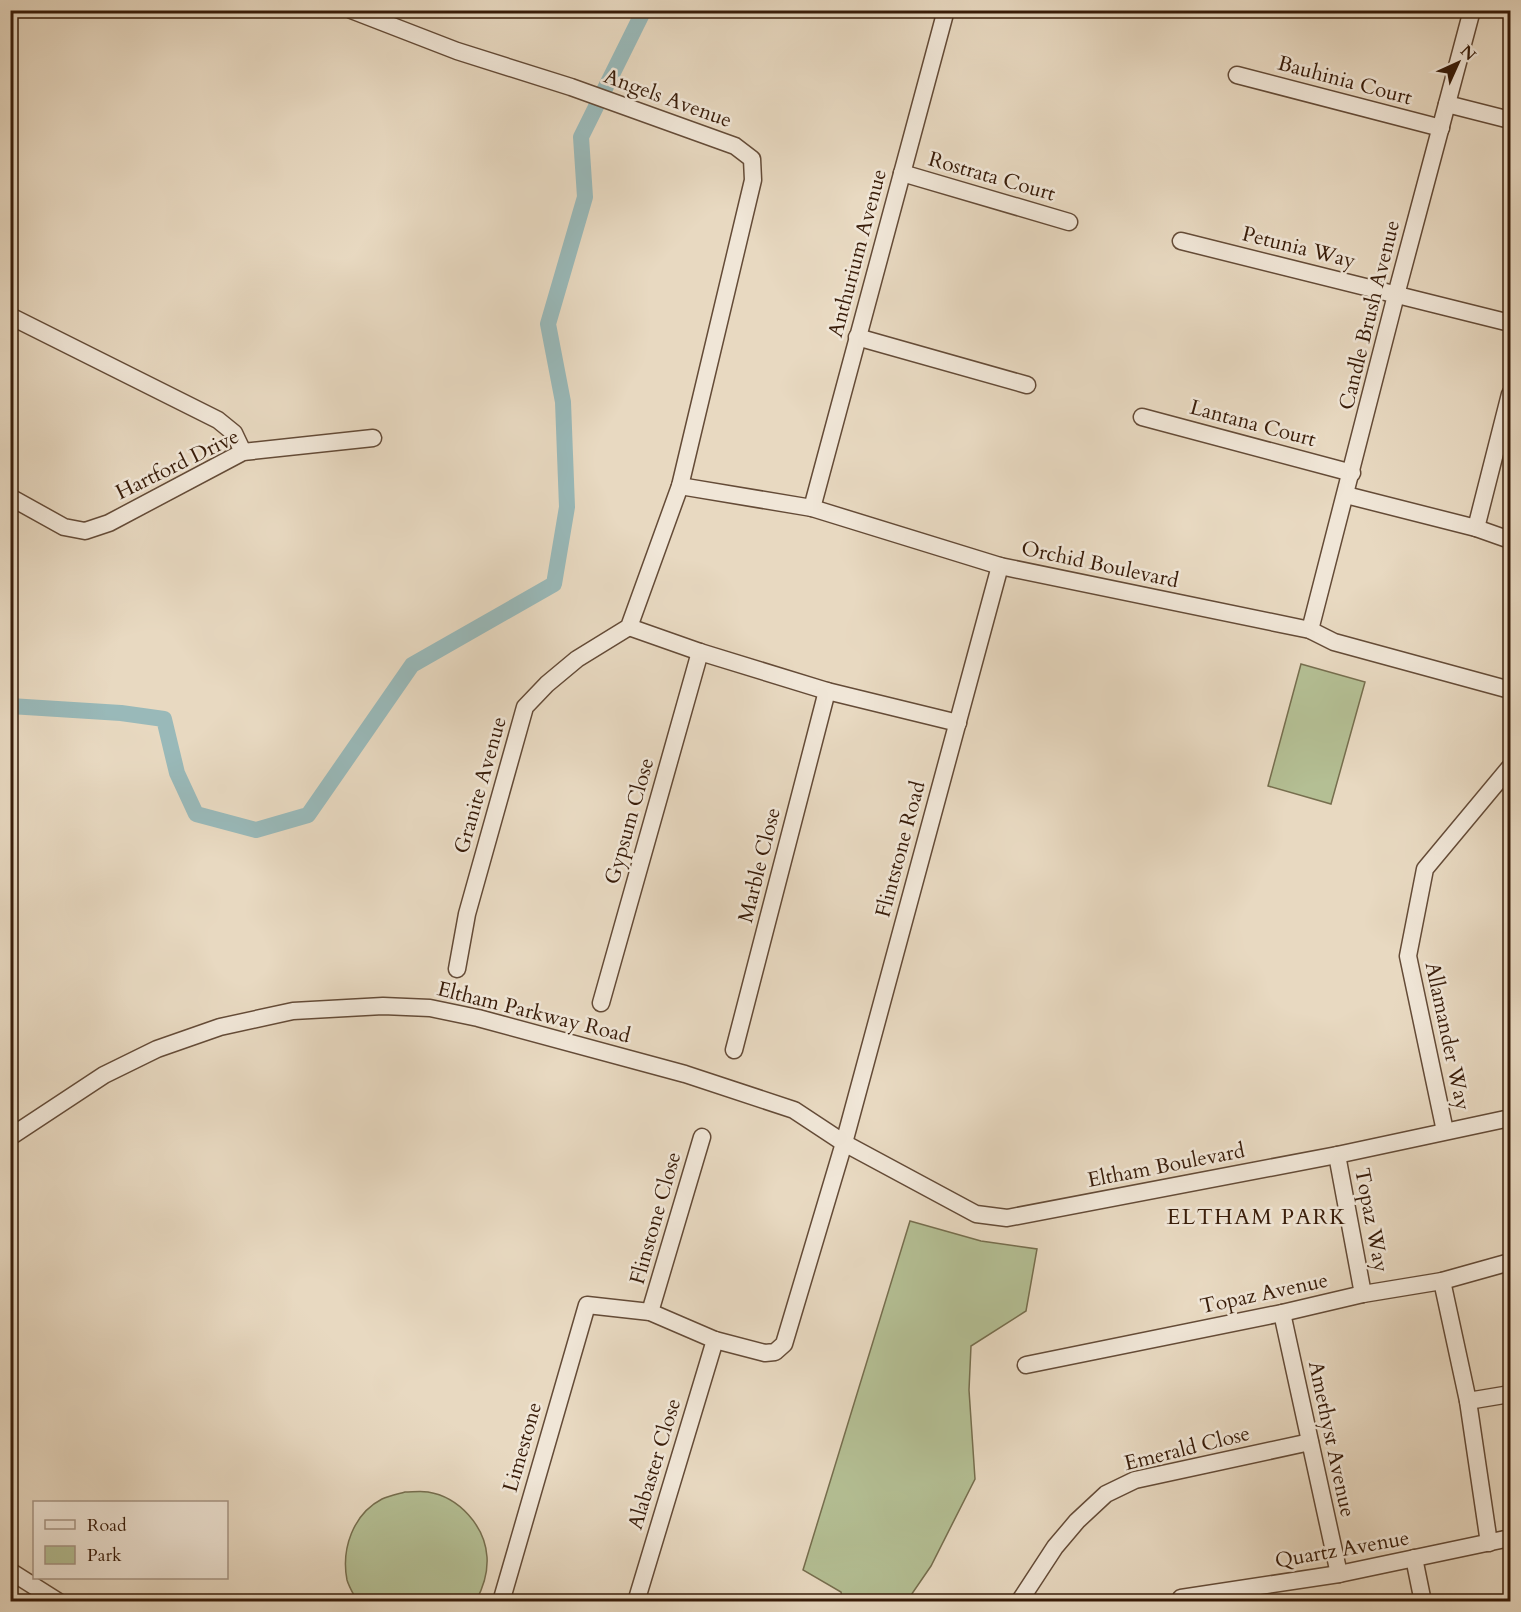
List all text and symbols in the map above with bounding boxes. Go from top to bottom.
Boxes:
north arrow [1428,33,1488,93]
text: N [1455,40,1481,66]
street label: Bauhinia Court [1274,49,1416,112]
street label: Angels Avenue [600,62,736,135]
street label: Rostrata Court [925,145,1059,209]
street label: Anthurium Avenue [821,166,894,341]
street label: Candle Brush Avenue [1332,217,1407,413]
street label: Petunia Way [1239,219,1359,276]
street label: Lantana Court [1187,393,1319,454]
street label: Hartford Drive [111,422,244,507]
street label: Orchid Boulevard [1019,534,1181,595]
street label: Granite Avenue [447,713,514,857]
street label: Gypsum Close [598,755,661,888]
street label: Flintstone Road [868,778,933,921]
street label: Marble Close [731,805,788,926]
street label: Allamander Way [1418,959,1477,1113]
street label: Eltham Parkway Road [434,974,634,1051]
street label: Eltham Boulevard [1085,1136,1247,1195]
street label: Flinstone Close [623,1148,688,1288]
street label: Topaz Way [1347,1166,1396,1275]
district label: ELTHAM PARK [1167,1202,1347,1232]
street label: Topaz Avenue [1197,1266,1331,1321]
street label: Amethyst Avenue [1301,1358,1362,1520]
street label: Alabaster Close [621,1395,688,1533]
street label: Limestone [496,1399,549,1496]
street label: Emerald Close [1121,1419,1253,1478]
legend [33,1501,228,1579]
text: Road [87,1513,127,1538]
street label: Quartz Avenue [1273,1523,1412,1576]
text: Park [87,1543,122,1568]

